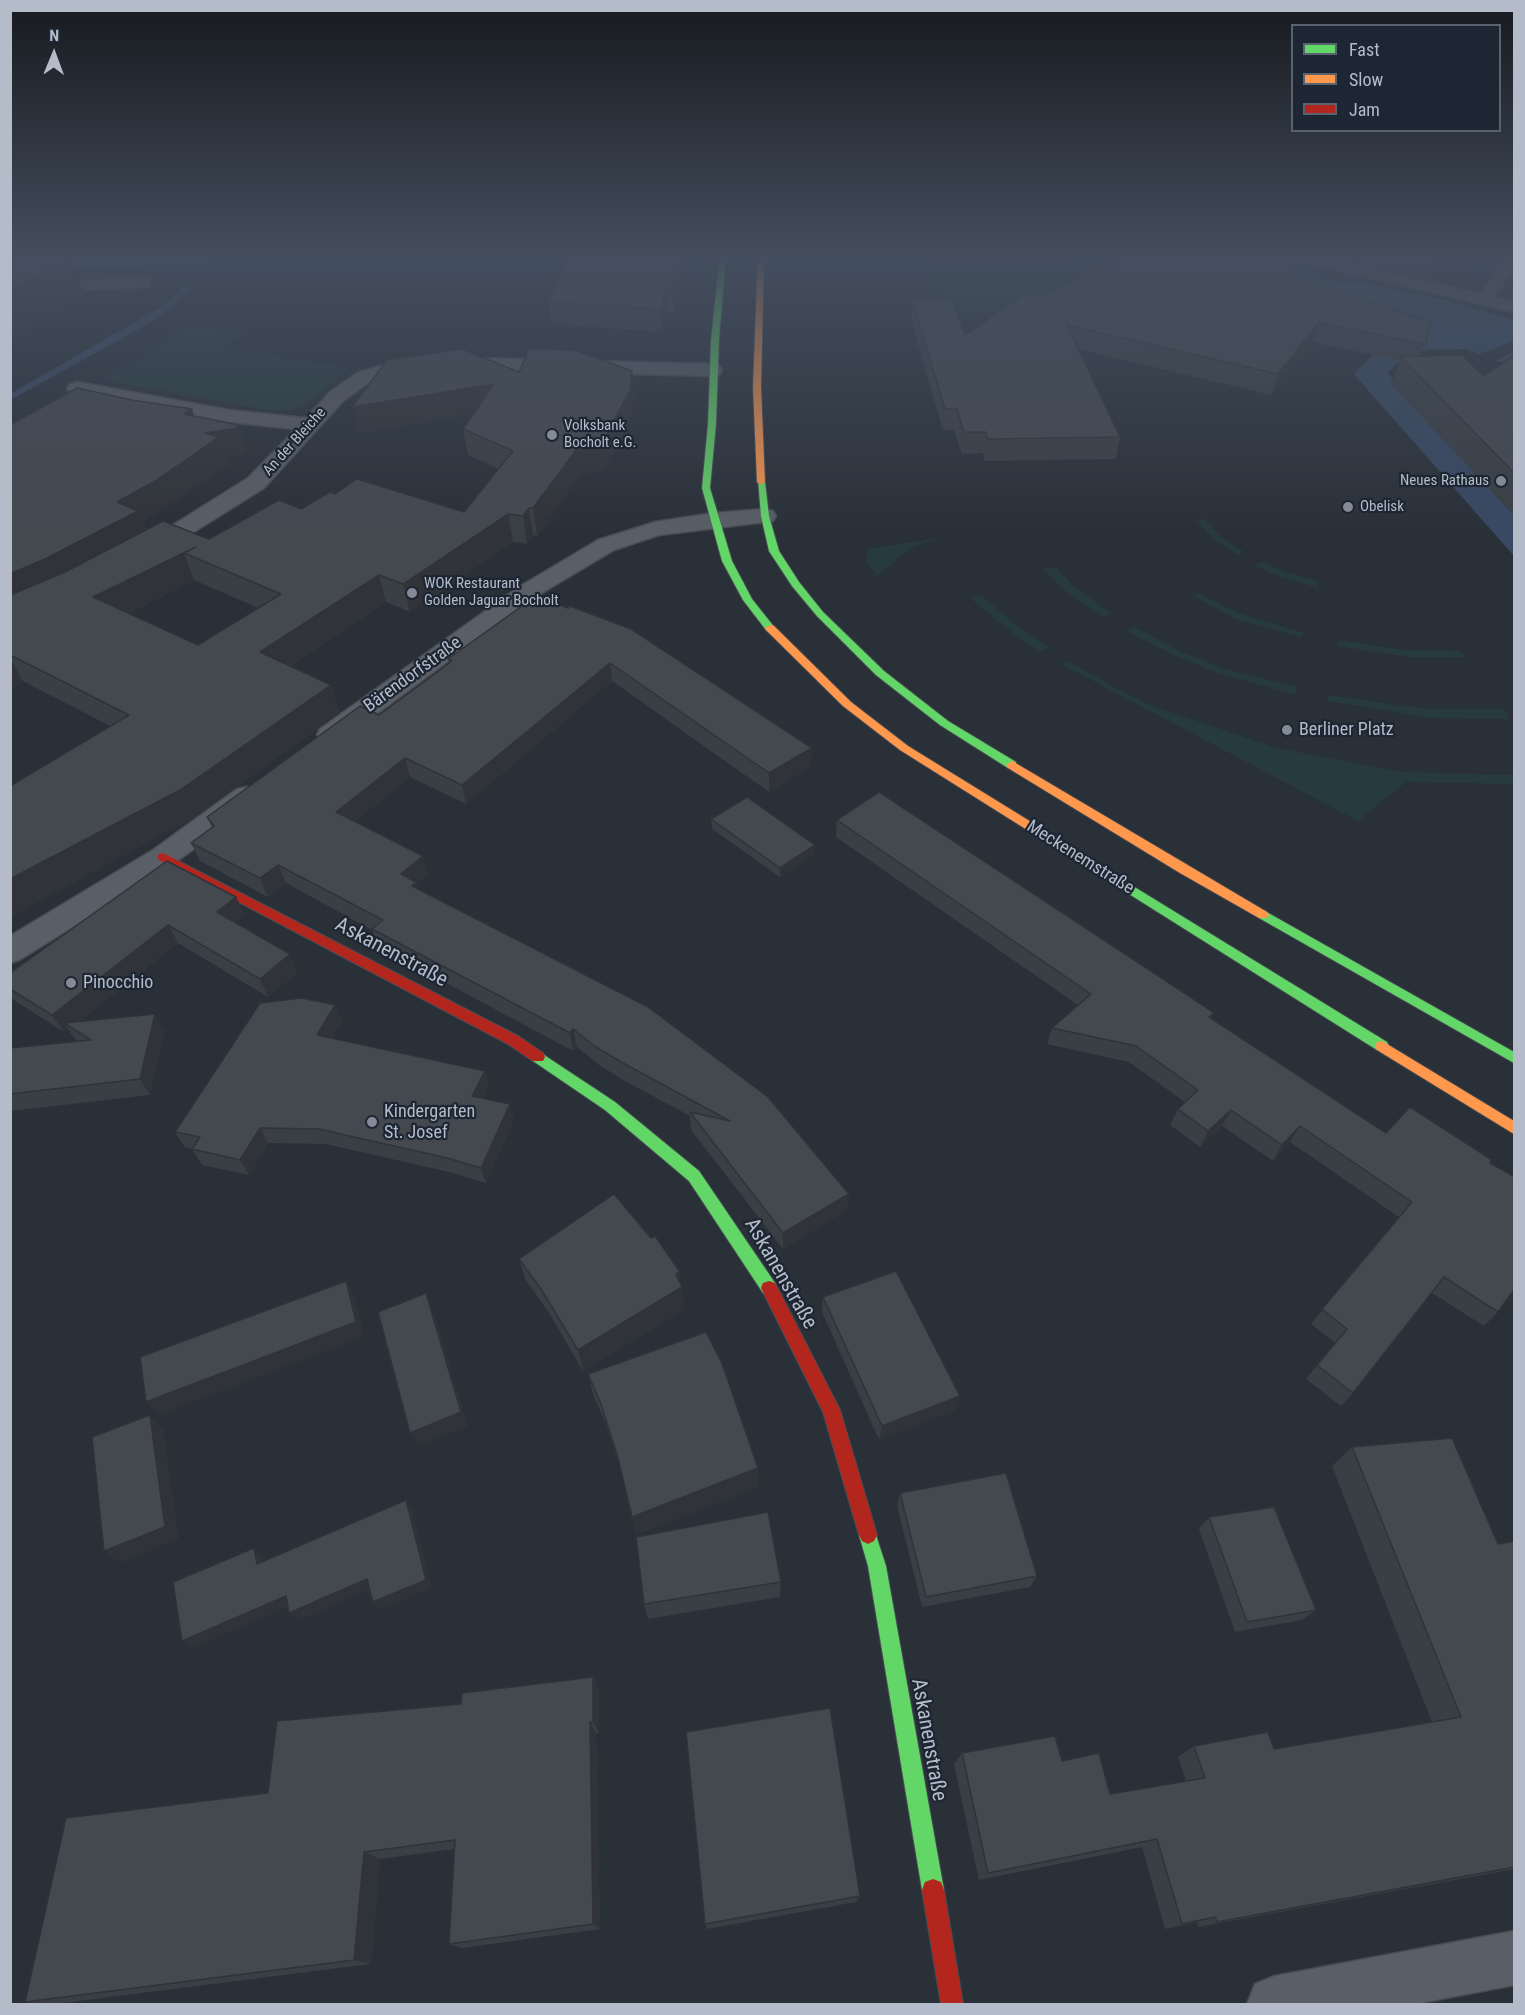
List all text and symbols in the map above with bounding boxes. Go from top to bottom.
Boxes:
north arrow [24,24,84,84]
legend [1291,24,1501,132]
text: N [49,26,59,45]
text: Fast [1349,39,1380,60]
text: Slow [1349,69,1383,90]
text: Jam [1349,99,1380,120]
street label: An der Bleiche [260,404,330,480]
place label: Volksbank Bocholt e.G. [564,417,637,452]
marker: Volksbank Bocholt e.G. [545,428,559,442]
place label: Neues Rathaus [1400,472,1489,490]
marker: Neues Rathaus [1494,474,1508,488]
place label: Obelisk [1360,498,1404,516]
marker: Obelisk [1341,500,1355,514]
place label: WOK Restaurant Golden Jaguar Bocholt [424,575,559,610]
marker: WOK Restaurant Golden Jaguar Bocholt [405,586,419,600]
street label: Bärendorfstraße [360,632,466,718]
place label: Berliner Platz [1299,719,1394,741]
marker: Berliner Platz [1280,723,1294,737]
street label: Meckenemstraße [1022,816,1138,900]
street label: Askanenstraße [330,913,452,993]
place label: Pinocchio [83,972,153,994]
marker: Pinocchio [64,976,78,990]
place label: Kindergarten St. Josef [384,1101,475,1144]
marker: Kindergarten St. Josef [365,1115,379,1129]
street label: Askanenstraße [738,1214,822,1334]
street label: Askanenstraße [905,1677,951,1803]

